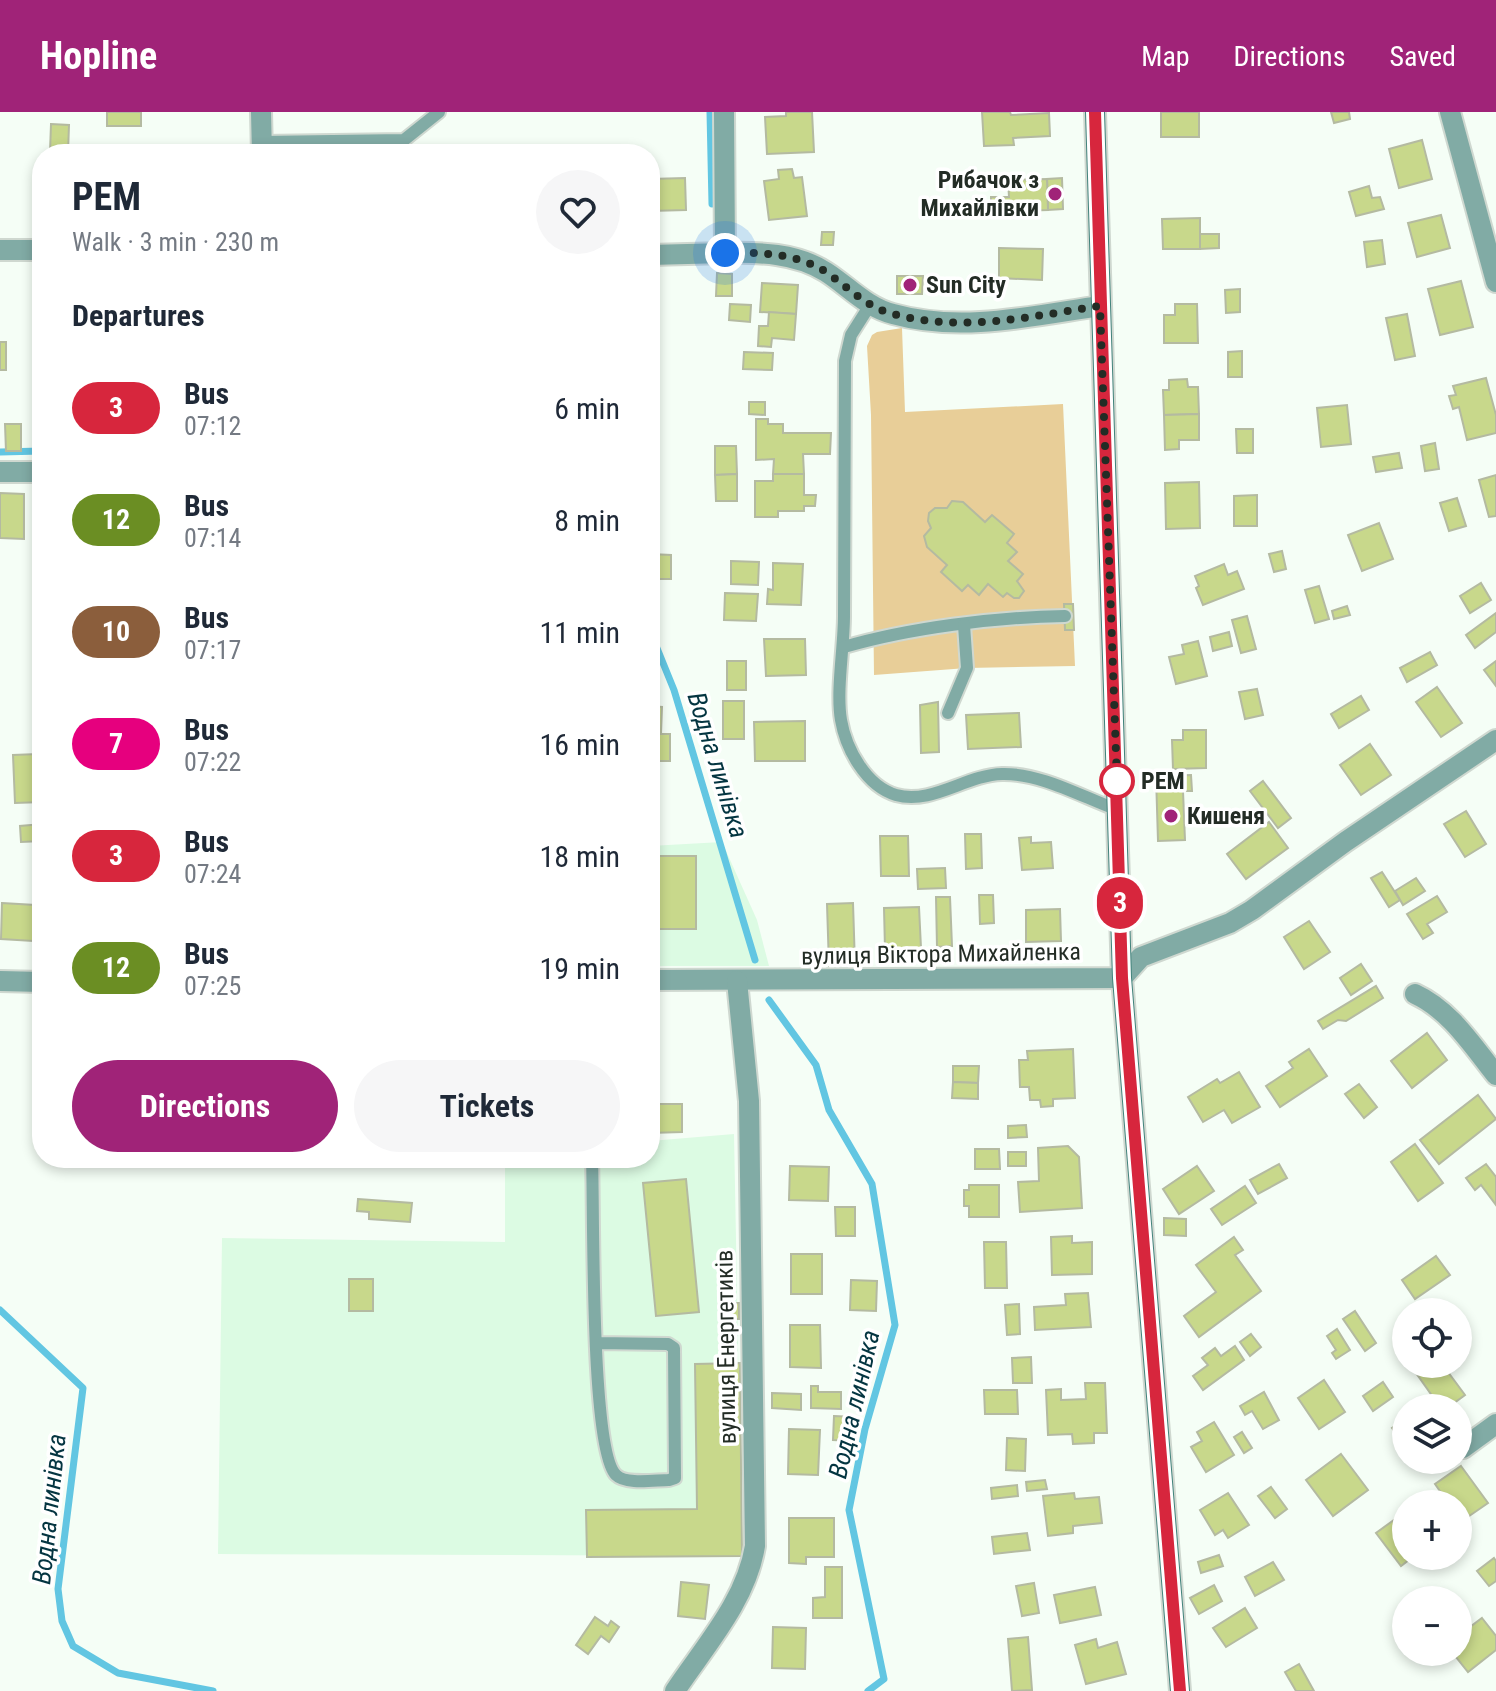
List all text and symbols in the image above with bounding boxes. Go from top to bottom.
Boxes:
text: Hopline [40,34,157,78]
text: Map [1141,40,1190,73]
text: Directions [1234,40,1345,73]
text: Saved [1389,40,1456,73]
place label: Рибачок з Михайлівки [921,166,1039,222]
button: heart [536,170,620,254]
text: РЕМ [72,175,141,219]
marker: Рибачок з Михайлівки [1046,185,1064,203]
text: Walk · 3 min · 230 m [72,227,279,257]
your location [705,233,745,273]
place label: Sun City [926,271,1006,299]
marker: Sun City [901,276,919,294]
text: Departures [72,298,205,333]
text: Bus [184,376,229,411]
text: 3 [109,391,123,424]
text: 6 min [554,391,620,426]
text: 07:12 [184,411,241,441]
text: Bus [184,488,229,523]
text: 12 [102,503,130,536]
text: 8 min [554,503,620,538]
text: 07:14 [184,523,241,553]
text: Bus [184,600,229,635]
text: 10 [102,615,130,648]
text: 11 min [539,615,620,650]
text: 07:17 [184,635,241,665]
water label: Водна линівка [682,688,754,842]
text: Bus [184,712,229,747]
text: 7 [109,727,123,760]
text: 16 min [539,727,620,762]
text: 07:22 [184,747,241,777]
marker: РЕМ [1100,764,1134,798]
place label: РЕМ [1141,767,1185,795]
place label: Кишеня [1187,802,1265,830]
marker: Кишеня [1162,807,1180,825]
text: Bus [184,824,229,859]
text: 3 [109,839,123,872]
text: 18 min [539,839,620,874]
text: 07:24 [184,859,241,889]
line badge: 3 [1094,877,1146,929]
text: 3 [1113,886,1127,919]
text: Bus [184,936,229,971]
street label: вулиця Віктора Михайленка [801,938,1081,970]
text: 12 [102,951,130,984]
text: 19 min [539,951,620,986]
text: 07:25 [184,971,241,1001]
button: Directions [72,1060,338,1152]
button: Tickets [354,1060,620,1152]
street label: вулиця Енергетиків [710,1250,742,1444]
map controls [1392,1298,1472,1666]
button: locate [1392,1298,1472,1378]
water label: Водна линівка [822,1327,886,1481]
button: layers [1392,1394,1472,1474]
water label: Водна линівка [26,1432,72,1586]
button: + [1392,1490,1472,1570]
button: − [1392,1586,1472,1666]

